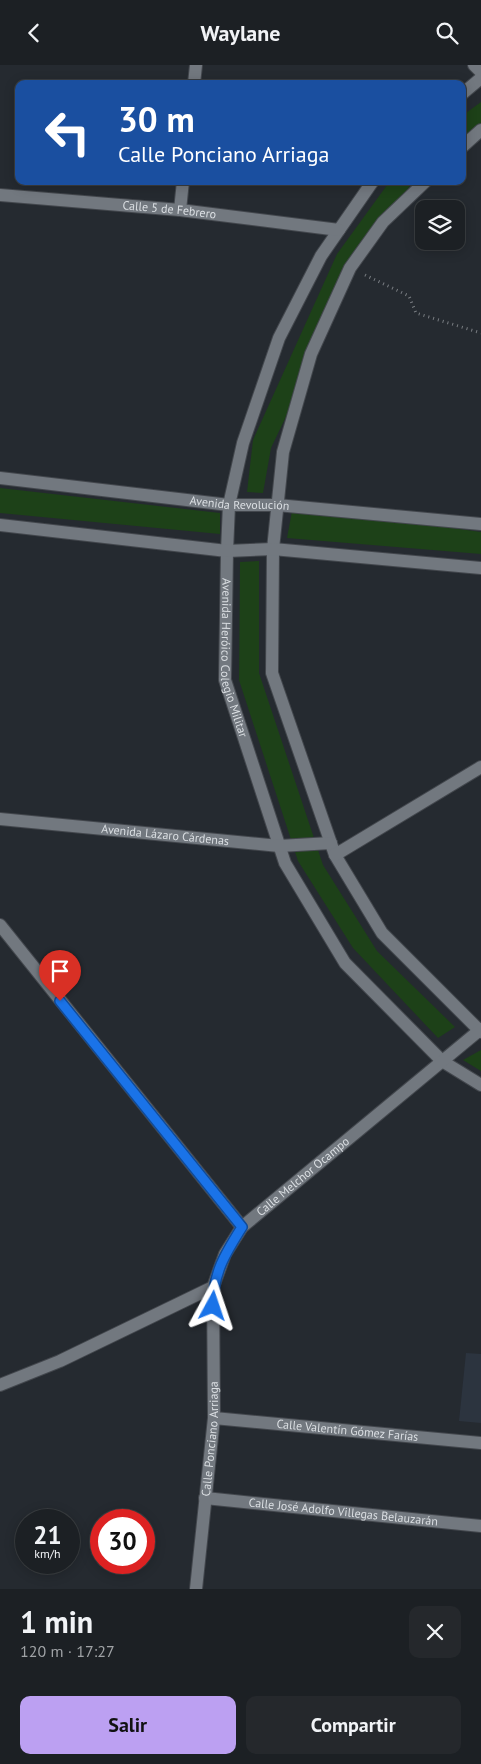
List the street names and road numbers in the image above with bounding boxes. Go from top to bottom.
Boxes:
street label: Calle 5 de Febrero [122,197,217,221]
street label: Avenida Revolución [189,492,290,513]
street label: Avenida Heróico Colegio Militar [218,578,251,739]
street label: Avenida Lázaro Cárdenas [101,821,230,848]
street label: Calle Melchor Ocampo [253,1133,352,1219]
street label: Calle Ponciano Arriaga [198,1381,221,1497]
street label: Calle Valentín Gómez Farías [276,1416,419,1444]
street label: Calle José Adolfo Villegas Belauzarán [248,1494,439,1529]

